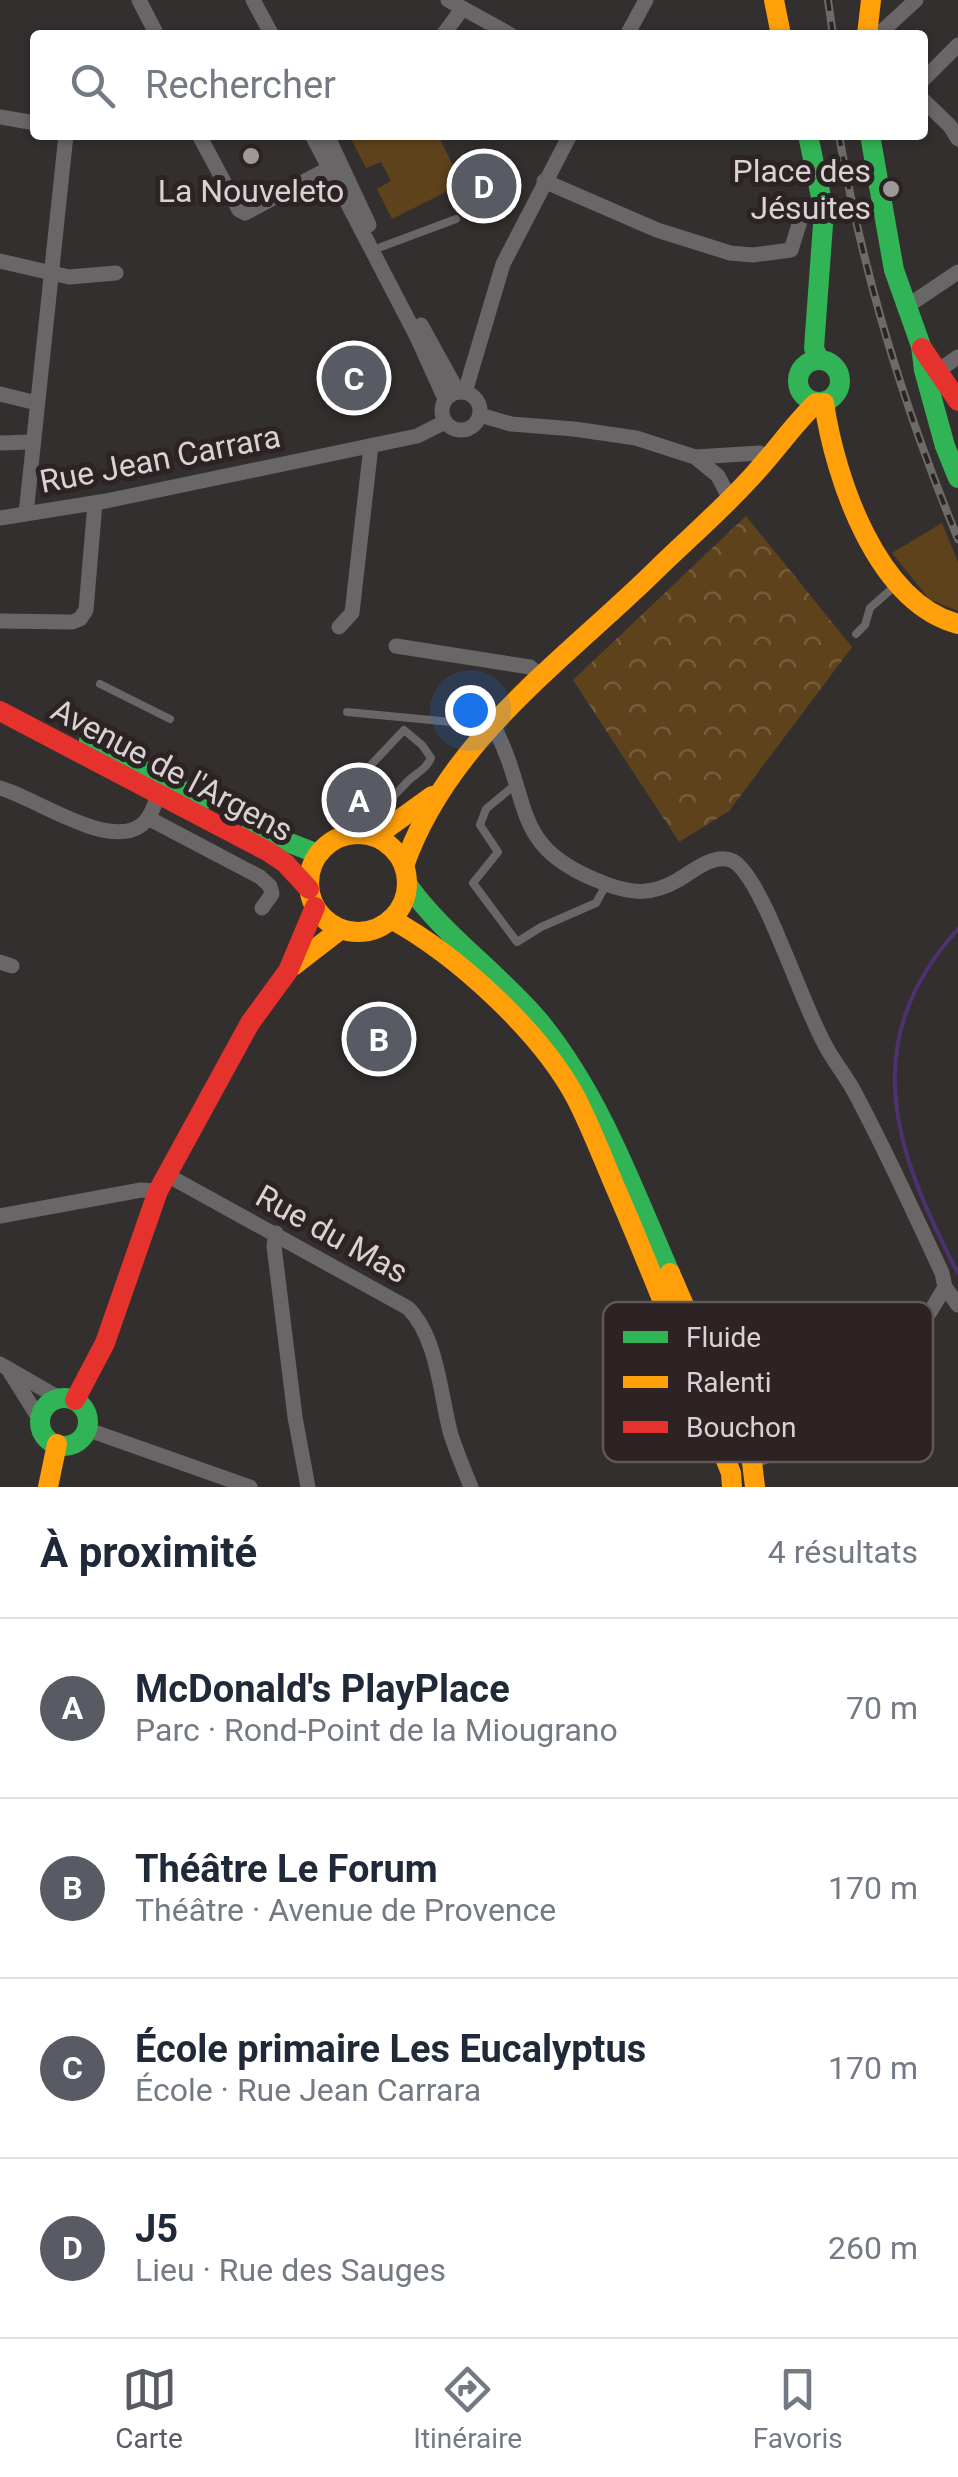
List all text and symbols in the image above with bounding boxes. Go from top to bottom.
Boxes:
search box [30,30,928,140]
icon: search [65,58,120,113]
text: Rechercher [145,63,336,107]
marker: La Nouveleto [240,145,262,167]
pin: D [452,148,516,224]
place label: Place des Jésuites [732,152,871,227]
place label: La Nouveleto [158,172,344,210]
marker: Place des Jésuites [880,178,902,200]
pin: C [322,340,386,416]
street label: Rue Jean Carrara [37,417,283,501]
your location [445,685,496,736]
street label: Avenue de l'Argens [45,690,299,850]
pin: A [326,762,392,838]
pin: B [346,1002,412,1076]
street label: Rue du Mas [249,1177,415,1291]
legend [603,1302,933,1462]
text: Fluide [686,1321,761,1354]
text: Ralenti [686,1366,772,1399]
text: Bouchon [686,1411,796,1444]
text: À proximité [40,1528,257,1577]
text: 4 résultats [768,1533,918,1571]
text: McDonald's PlayPlace [135,1667,510,1711]
text: A [62,1689,83,1727]
text: 70 m [846,1689,918,1727]
text: Parc · Rond-Point de la Miougrano [135,1711,618,1749]
text: Théâtre Le Forum [135,1847,438,1891]
text: B [62,1869,83,1907]
text: 170 m [828,1869,918,1907]
text: Théâtre · Avenue de Provence [135,1891,556,1929]
text: École primaire Les Eucalyptus [135,2027,646,2071]
text: C [62,2049,83,2087]
text: 170 m [828,2049,918,2087]
text: École · Rue Jean Carrara [135,2071,481,2109]
text: J5 [135,2207,178,2251]
text: D [62,2229,83,2267]
text: 260 m [828,2229,918,2267]
text: Lieu · Rue des Sauges [135,2251,446,2289]
tab: Carte [115,2362,183,2455]
tab: Itinéraire [413,2362,522,2455]
tab: Favoris [753,2362,843,2455]

